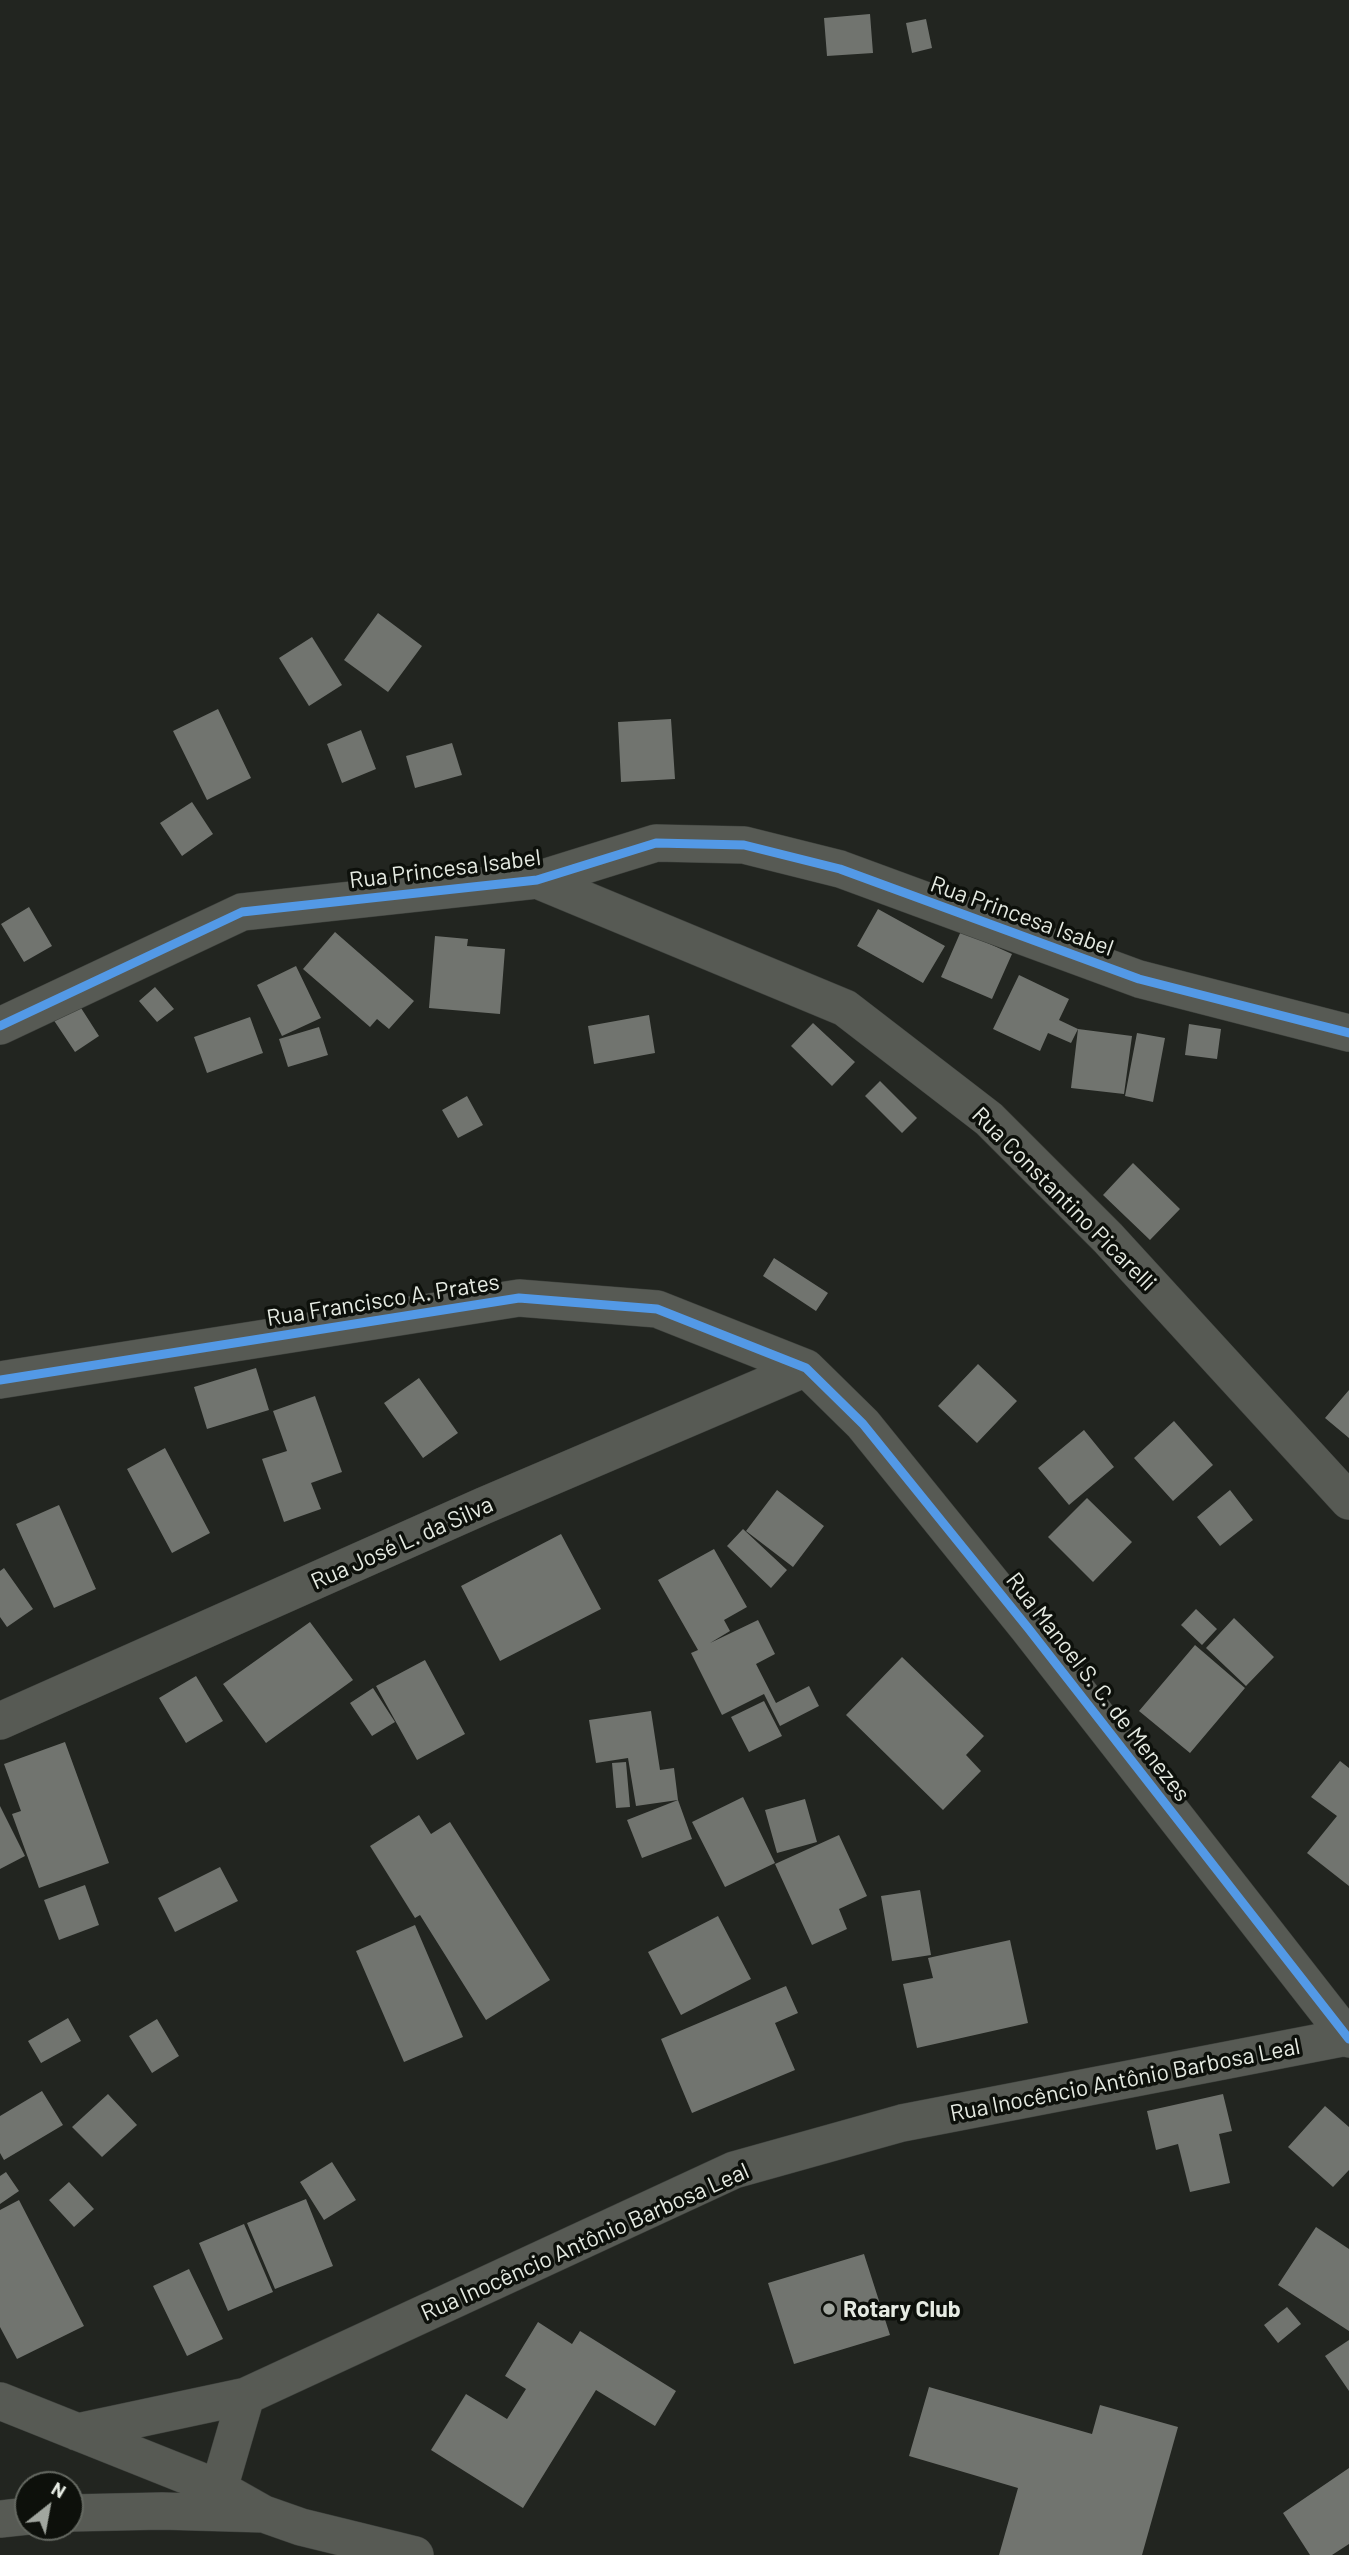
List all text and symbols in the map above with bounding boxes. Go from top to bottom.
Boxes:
street label: Rua Princesa Isabel [348,844,542,894]
street label: Rua Princesa Isabel [927,870,1117,962]
street label: Rua Constantino Picarelli [966,1101,1162,1297]
street label: Rua Francisco A. Prates [265,1268,501,1332]
street label: Rua José L. da Silva [307,1490,497,1596]
street label: Rua Manoel S. C. de Menezes [1000,1567,1196,1807]
street label: Rua Inocêncio Antônio Barbosa Leal [948,2032,1302,2128]
street label: Rua Inocêncio Antônio Barbosa Leal [417,2157,753,2327]
place label: Rotary Club [843,2295,961,2323]
marker: Rotary Club [821,2301,837,2317]
north arrow [14,2471,84,2541]
text: N [48,2476,70,2502]

